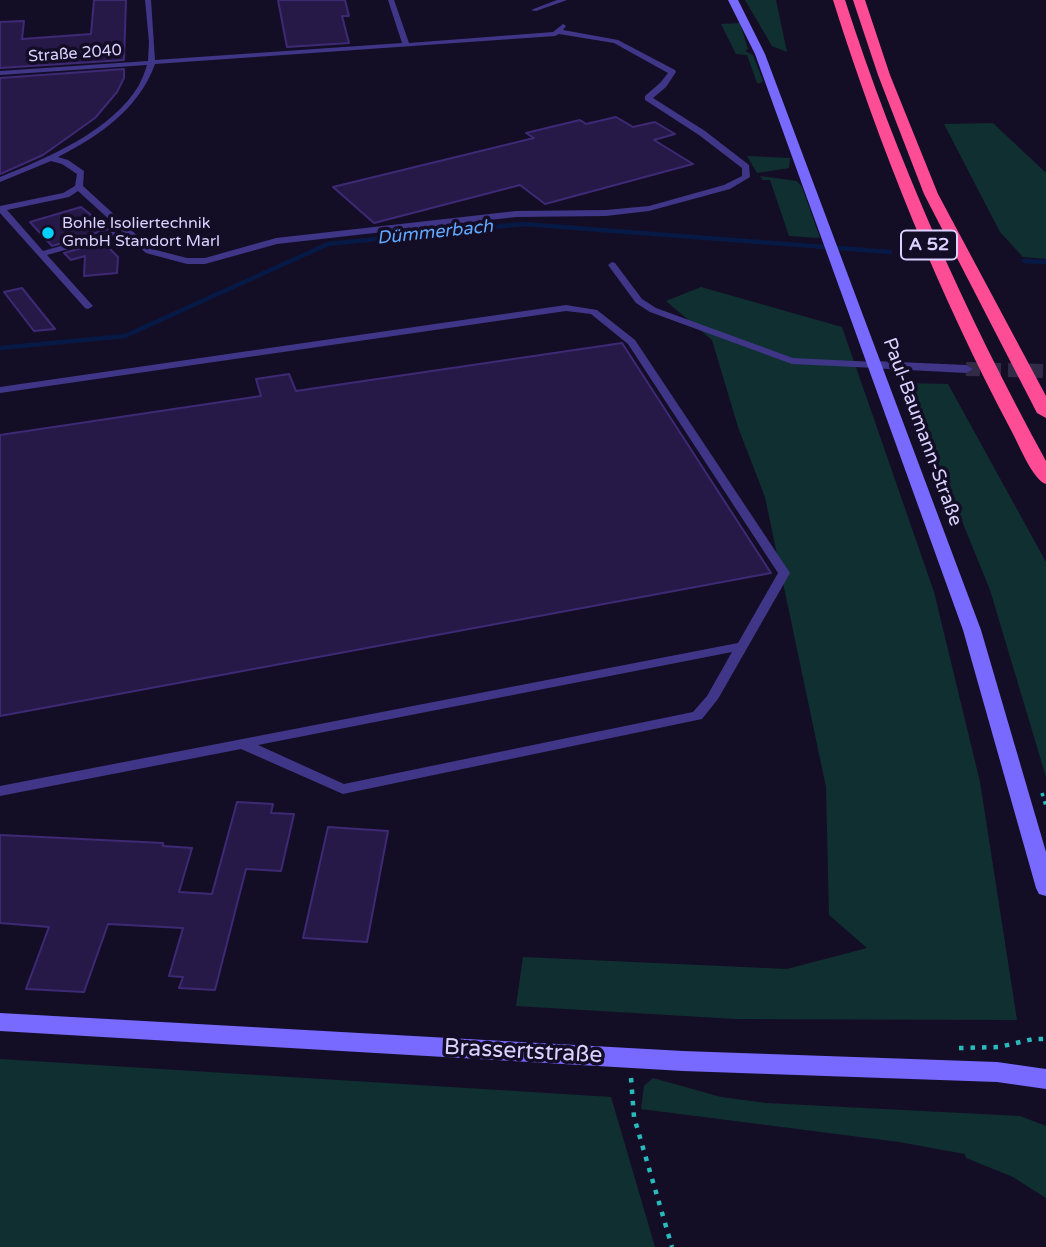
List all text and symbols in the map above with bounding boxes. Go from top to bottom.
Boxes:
street label: Straße 2040 [28,41,122,67]
place label: Bohle Isoliertechnik GmbH Standort Marl [62,214,220,252]
water label: Dümmerbach [376,216,494,250]
marker: Bohle Isoliertechnik GmbH Standort Marl [40,225,56,241]
road number: A 52 [901,230,957,260]
street label: Paul-Baumann-Straße [877,335,967,529]
street label: Brassertstraße [443,1034,603,1070]

